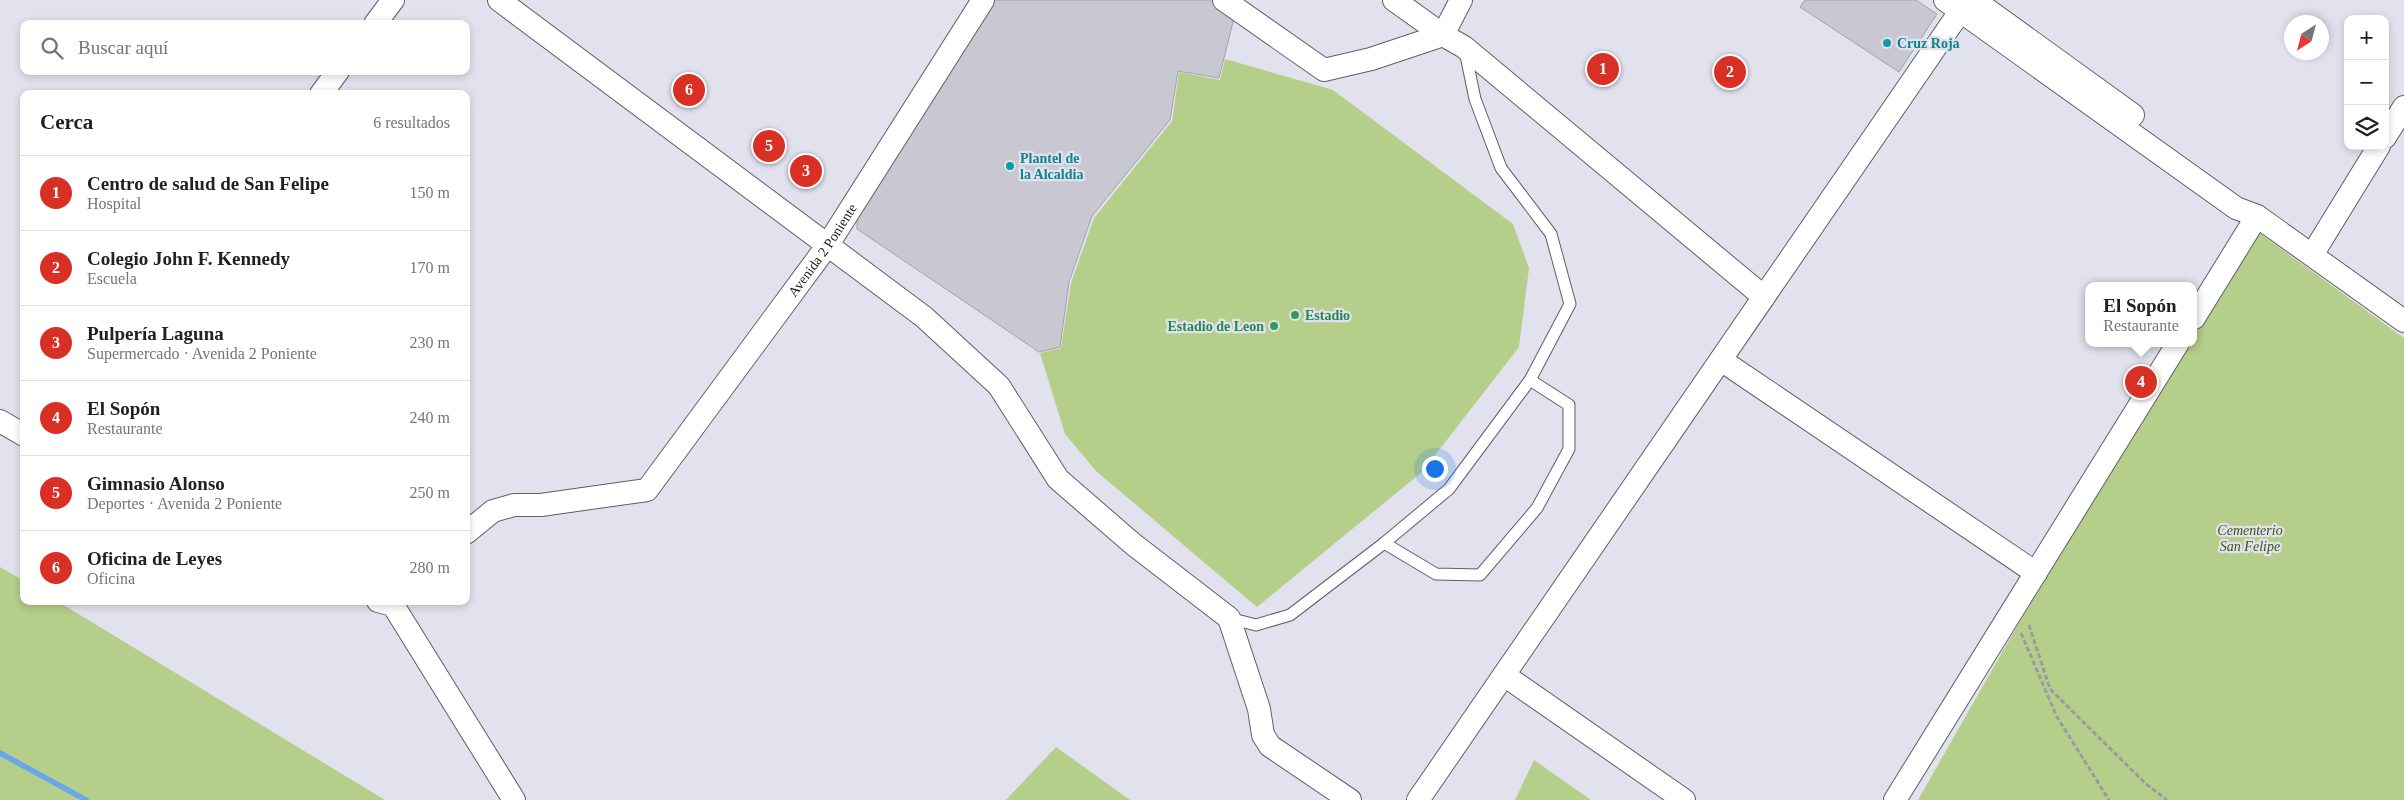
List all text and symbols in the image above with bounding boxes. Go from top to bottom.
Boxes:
north arrow [2284,15,2329,60]
map controls [2344,15,2389,150]
button: + [2344,15,2389,60]
search box [20,20,470,75]
icon: search [38,34,66,62]
place label: Cruz Roja [1897,36,1960,51]
text: Buscar aquí [78,37,168,58]
marker: Cruz Roja [1881,37,1893,49]
pin: 1 [1587,50,1619,88]
pin: 2 [1714,53,1746,91]
button: − [2344,60,2389,105]
pin: 6 [673,71,705,109]
button: layers [2344,105,2389,150]
text: Cerca [40,110,93,134]
text: 6 resultados [373,114,450,131]
pin: 5 [753,127,785,165]
place label: Plantel de la Alcaldia [1020,151,1083,182]
pin: 3 [790,152,822,190]
marker: Plantel de la Alcaldia [1004,160,1016,172]
text: Centro de salud de San Felipe [87,173,329,194]
text: 1 [52,184,60,201]
text: 150 m [410,184,450,201]
text: Hospital [87,195,141,212]
street label: Avenida 2 Poniente [785,201,860,300]
text: Colegio John F. Kennedy [87,248,290,269]
text: 2 [52,259,60,276]
text: 170 m [410,259,450,276]
text: Escuela [87,270,137,287]
popup [2085,282,2197,347]
text: El Sopón [2103,295,2177,316]
place label: Estadio [1305,308,1350,323]
marker: Estadio [1289,309,1301,321]
text: Restaurante [2103,317,2179,334]
place label: Estadio de Leon [1168,319,1264,334]
marker: Estadio de Leon [1268,320,1280,332]
text: Pulpería Laguna [87,323,224,344]
text: 3 [52,334,60,351]
text: 230 m [410,334,450,351]
text: Supermercado · Avenida 2 Poniente [87,345,317,362]
pin: 4 [2125,363,2157,401]
text: El Sopón [87,398,160,419]
text: 4 [52,409,60,426]
text: 240 m [410,409,450,426]
text: Restaurante [87,420,163,437]
your location [1422,456,1448,482]
text: Gimnasio Alonso [87,473,225,494]
text: 5 [52,484,60,501]
text: 250 m [410,484,450,501]
text: Deportes · Avenida 2 Poniente [87,495,282,512]
park label: Cementerio San Felipe [2217,523,2283,554]
text: Oficina de Leyes [87,548,222,569]
text: 6 [52,559,60,576]
text: 280 m [410,559,450,576]
text: Oficina [87,570,135,587]

